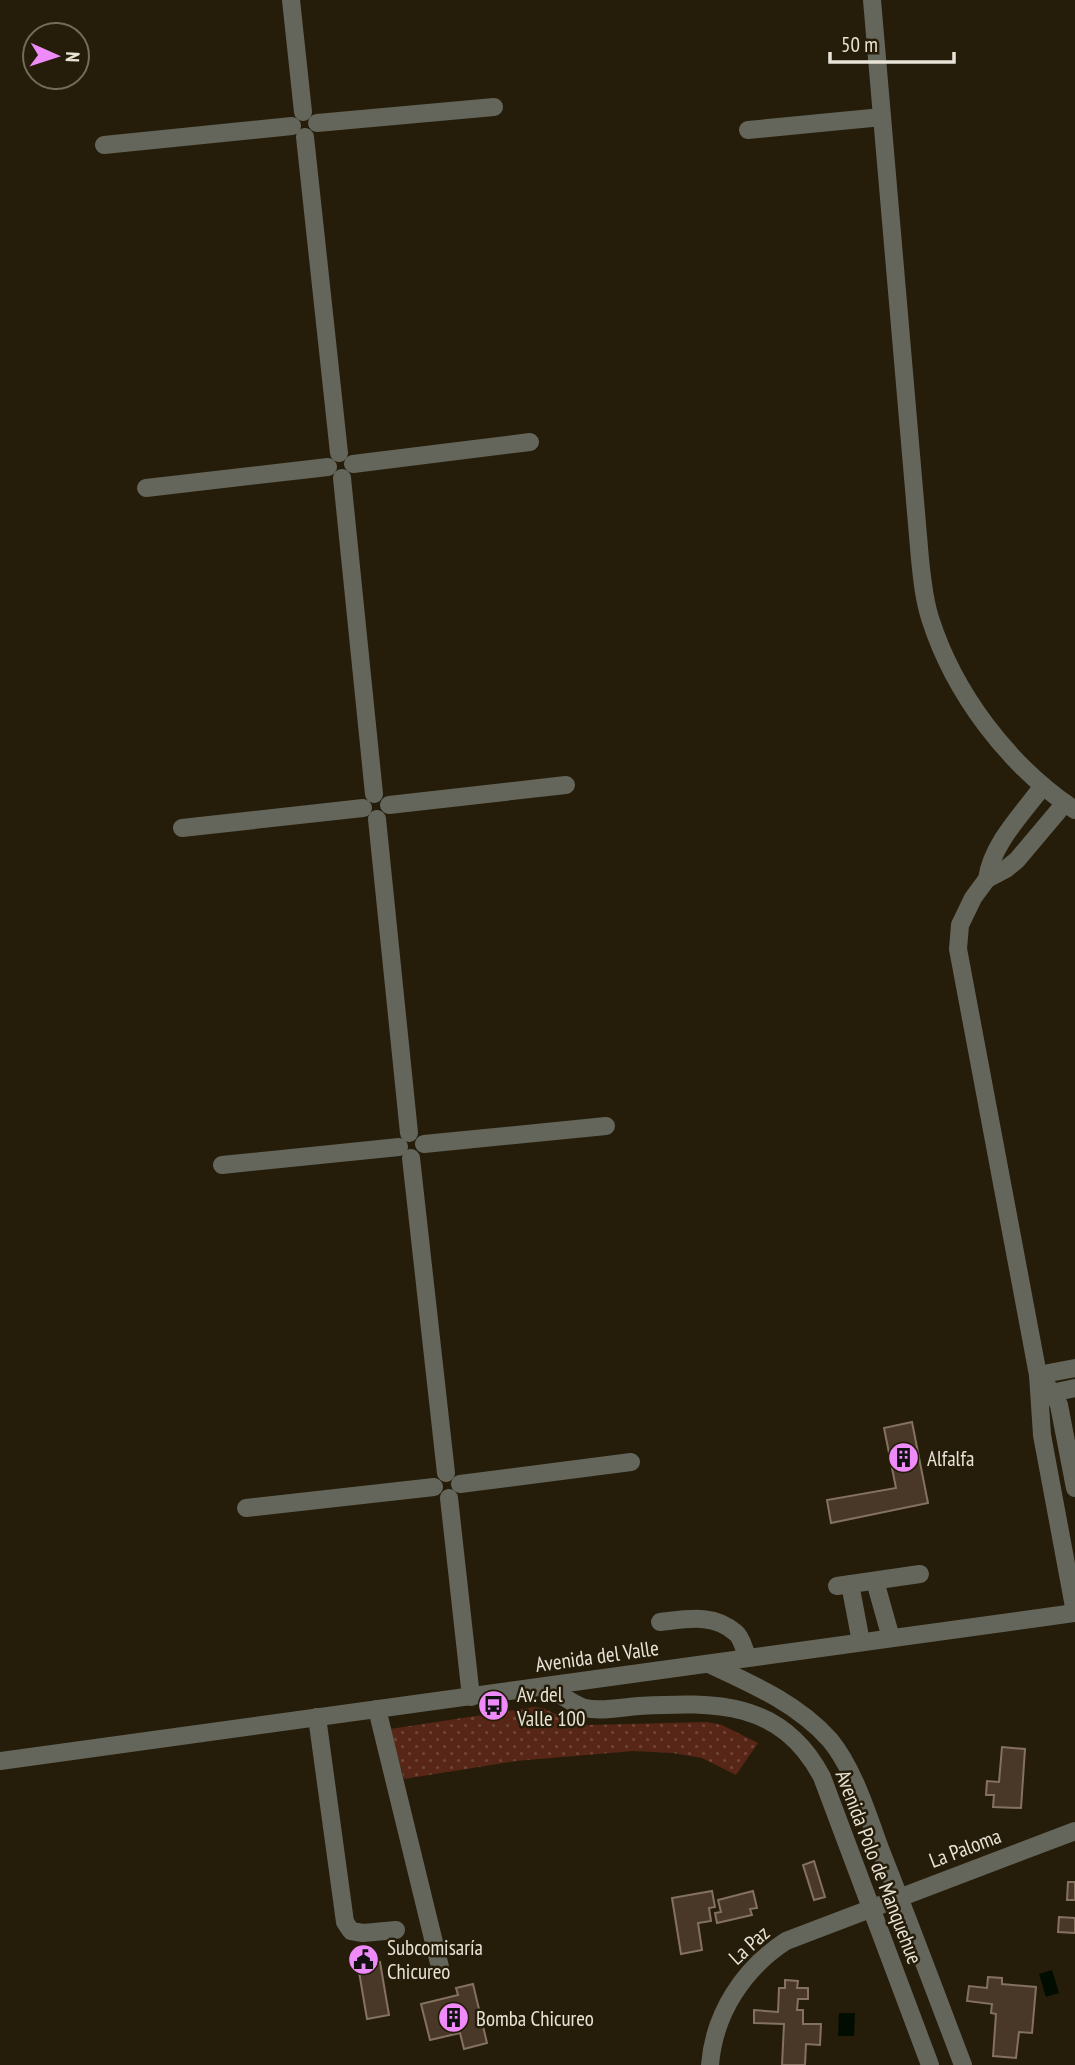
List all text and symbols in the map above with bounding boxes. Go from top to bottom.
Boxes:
north arrow [21,21,91,91]
scale bar [830,21,954,65]
text: 50 m [841,31,878,58]
text: N [61,51,85,63]
building icon: Alfalfa [887,1441,921,1475]
place label: Alfalfa [927,1445,974,1472]
street label: Avenida del Valle [534,1634,660,1678]
place label: Av. del Valle 100 [516,1681,586,1732]
bus stop icon: Av. del Valle 100 [477,1689,511,1723]
street label: Avenida Polo de Manquehue [830,1766,928,1968]
street label: La Paloma [925,1822,1005,1874]
street label: La Paz [723,1920,775,1970]
place label: Subcomisaría Chicureo [387,1934,483,1985]
public building icon: Subcomisaría Chicureo [347,1942,381,1976]
building icon: Bomba Chicureo [436,2001,470,2035]
place label: Bomba Chicureo [476,2005,594,2032]

